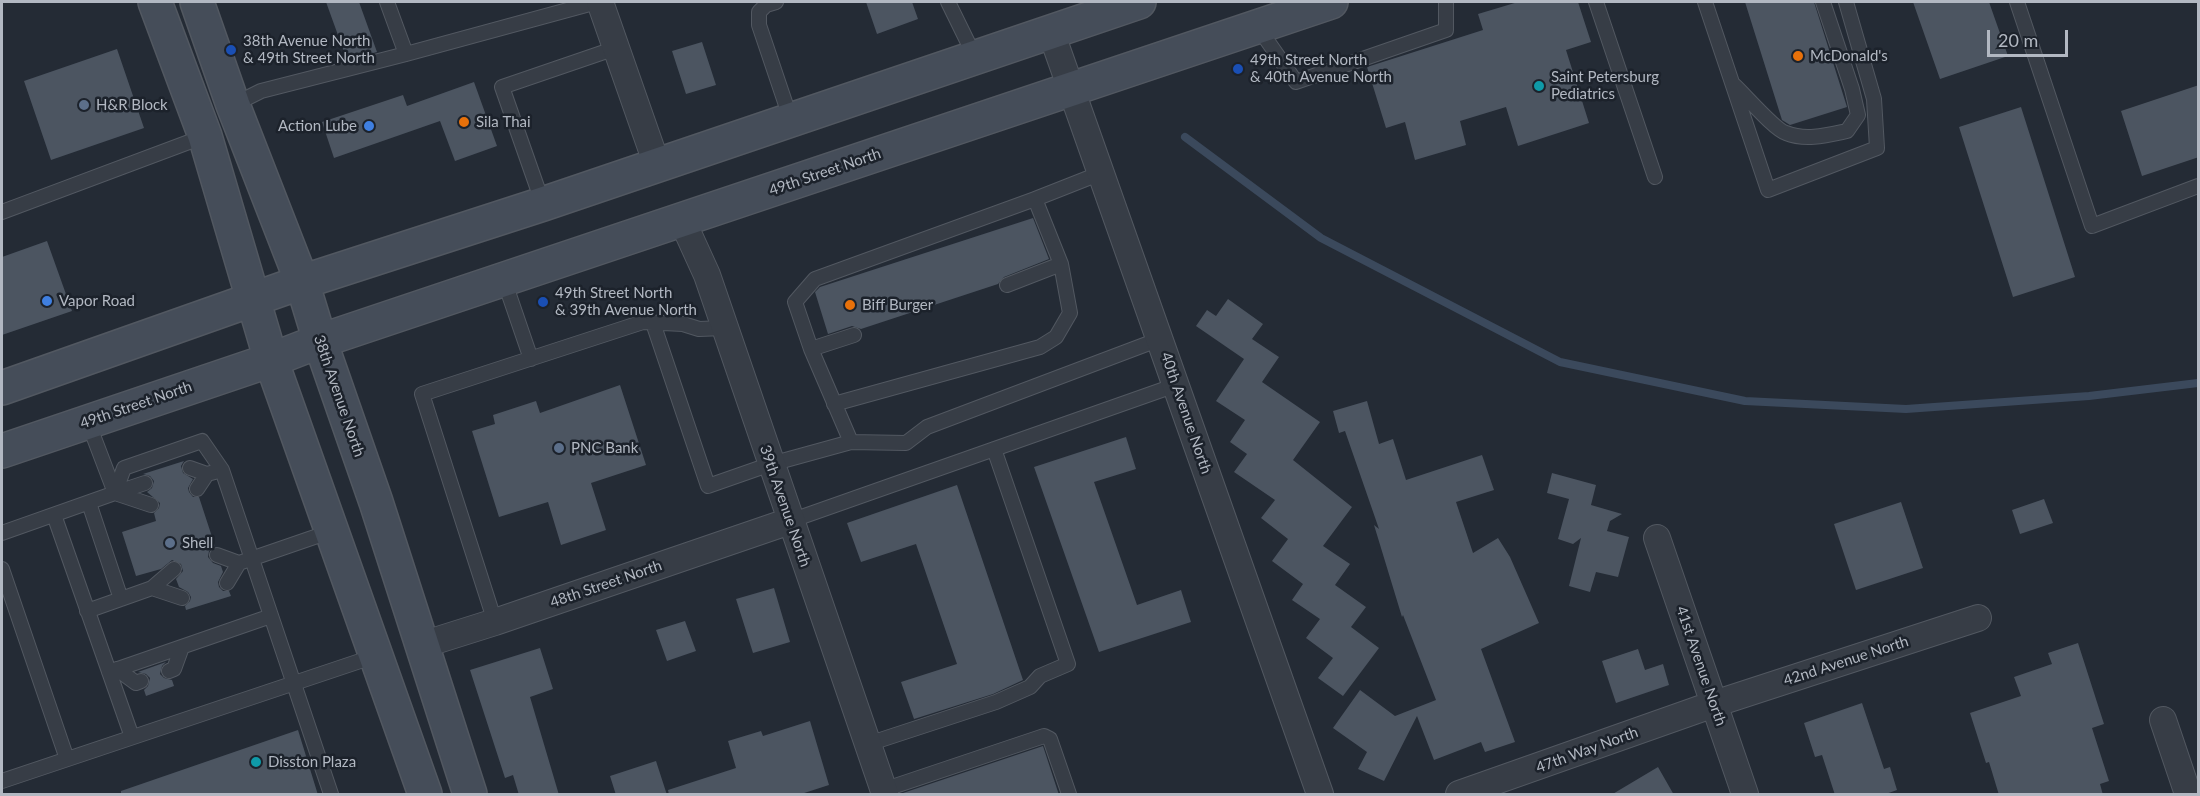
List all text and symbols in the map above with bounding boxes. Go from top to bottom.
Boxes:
scale bar [1990,18,2071,56]
text: 20 m [1998,29,2038,51]
place label: 38th Avenue North & 49th Street North [243,32,375,67]
marker: 38th Avenue North & 49th Street North [224,43,238,57]
place label: McDonald's [1810,47,1888,65]
marker: McDonald's [1791,49,1805,63]
place label: 49th Street North & 40th Avenue North [1250,51,1392,86]
marker: 49th Street North & 40th Avenue North [1231,62,1245,76]
place label: Saint Petersburg Pediatrics [1551,68,1659,103]
marker: Saint Petersburg Pediatrics [1532,79,1546,93]
place label: H&R Block [96,96,168,114]
marker: H&R Block [77,98,91,112]
place label: Sila Thai [476,113,531,131]
marker: Sila Thai [457,115,471,129]
place label: Action Lube [278,117,357,135]
marker: Action Lube [362,119,376,133]
street label: 49th Street North [767,144,883,200]
place label: 49th Street North & 39th Avenue North [555,284,697,319]
place label: Vapor Road [59,292,135,310]
marker: Vapor Road [40,294,54,308]
marker: 49th Street North & 39th Avenue North [536,295,550,309]
place label: Biff Burger [862,296,933,314]
marker: Biff Burger [843,298,857,312]
street label: 38th Avenue North [310,333,368,459]
street label: 40th Avenue North [1157,350,1215,476]
street label: 49th Street North [78,377,194,433]
place label: PNC Bank [571,439,638,457]
marker: PNC Bank [552,441,566,455]
street label: 39th Avenue North [756,443,814,569]
place label: Shell [182,534,213,552]
marker: Shell [163,536,177,550]
street label: 48th Street North [548,556,664,612]
street label: 41st Avenue North [1672,604,1730,728]
street label: 42nd Avenue North [1781,632,1911,690]
street label: 47th Way North [1533,723,1641,777]
place label: Disston Plaza [268,753,356,771]
marker: Disston Plaza [249,755,263,769]

